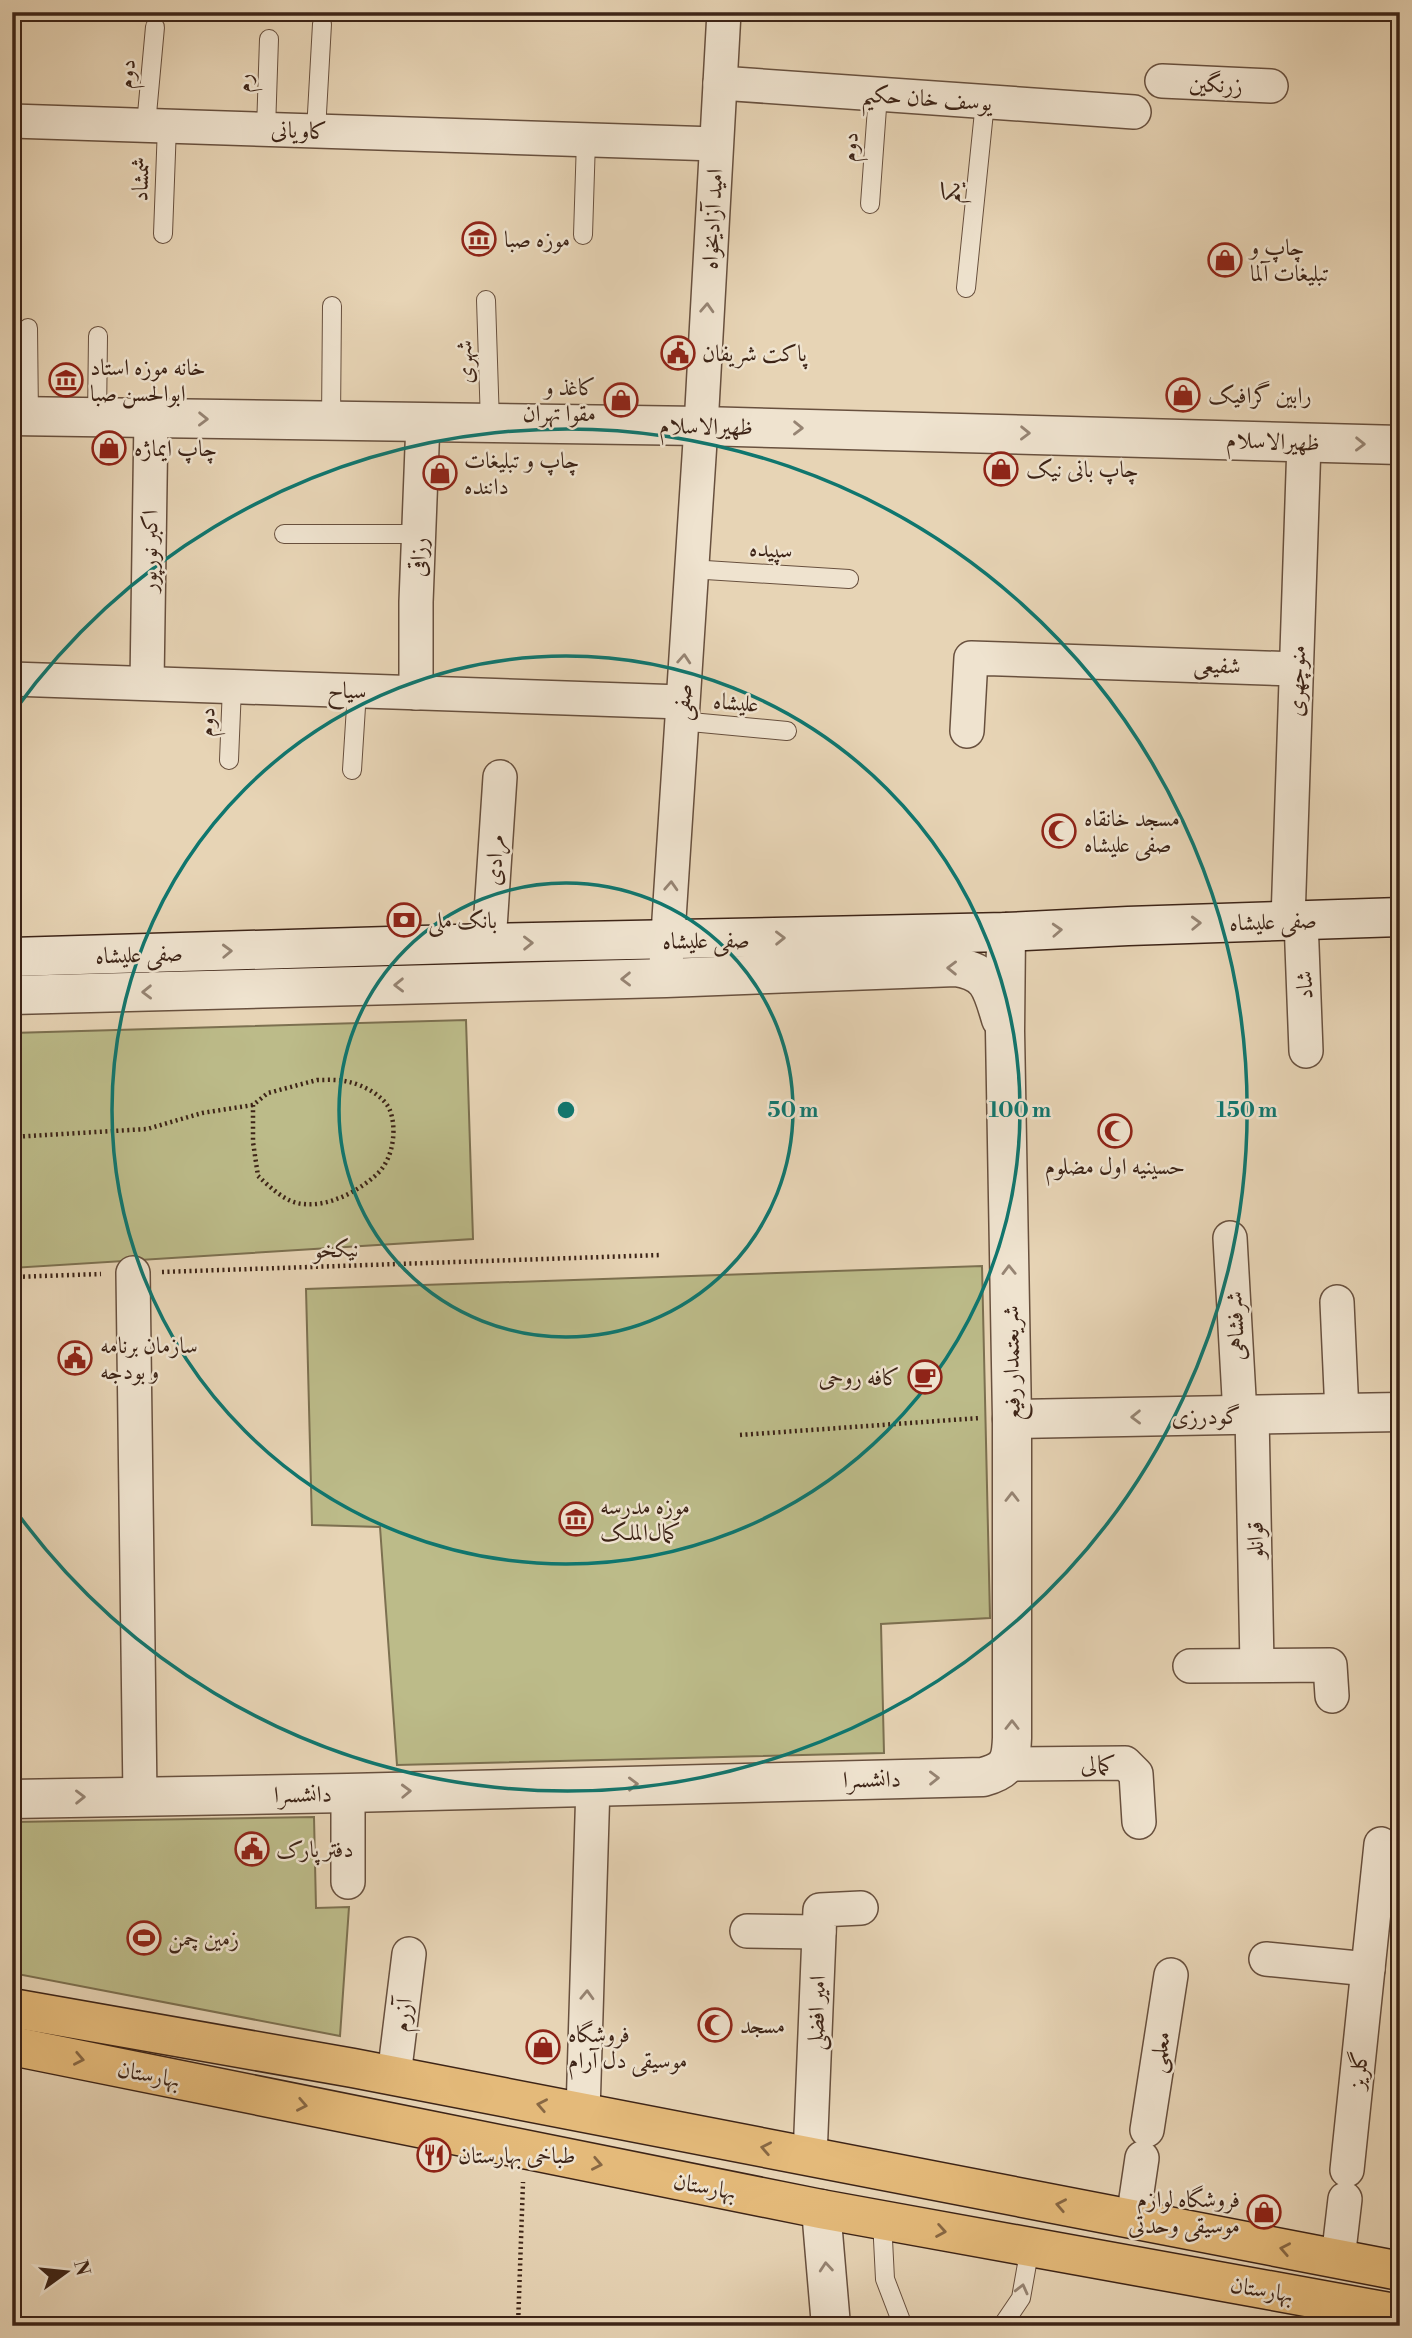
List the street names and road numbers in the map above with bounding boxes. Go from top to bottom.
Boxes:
street label: دوم [112,58,147,91]
street label: زرنگین [1188,69,1244,100]
street label: رم [230,73,263,93]
street label: یوسف خان حکیم [860,80,995,126]
street label: کاویانی [270,116,328,146]
street label: دوم [835,131,870,163]
street label: شمشاد [126,156,156,202]
street label: امید آزادیخواه [696,168,730,270]
street label: یکم [937,179,974,204]
street label: شهری [450,340,480,384]
street label: ظهیرالاسلام [659,412,753,447]
street label: ظهیرالاسلام [1225,426,1320,463]
street label: اکبر نورپور [135,510,167,594]
street label: سپیده [748,535,793,566]
street label: رزاقی [404,536,434,578]
street label: منوچهری [1282,645,1312,718]
street label: شفیعی [1193,651,1241,682]
street label: سیاح [327,676,367,712]
street label: صفی [668,683,700,722]
street label: علیشاه [712,687,760,719]
street label: دوم [192,707,227,738]
street label: مرادی [479,833,512,887]
street label: صفی علیشاه [1229,906,1317,940]
street label: صفی علیشاه [662,926,750,958]
street label: صفی علیشاه [95,939,183,973]
street label: شاد [1291,970,1319,1000]
street label: نیکخو [311,1235,359,1265]
street label: شرفشاهی [1220,1291,1253,1361]
street label: شریعتمدار رفیع [997,1305,1033,1421]
street label: گودرزی [1171,1402,1241,1432]
street label: قوانلو [1242,1521,1270,1561]
street label: کمالی [1080,1751,1116,1779]
street label: دانشسرا [843,1765,901,1796]
street label: دانشسرا [274,1780,332,1811]
street label: امیر افضلی [802,1975,835,2051]
street label: آزرم [387,1994,424,2034]
street label: معلمی [1143,2029,1178,2075]
street label: گلریز [1342,2049,1375,2093]
street label: بهارستان [115,2055,183,2095]
street label: بهارستان [671,2167,739,2207]
street label: بهارستان [1228,2271,1296,2309]

